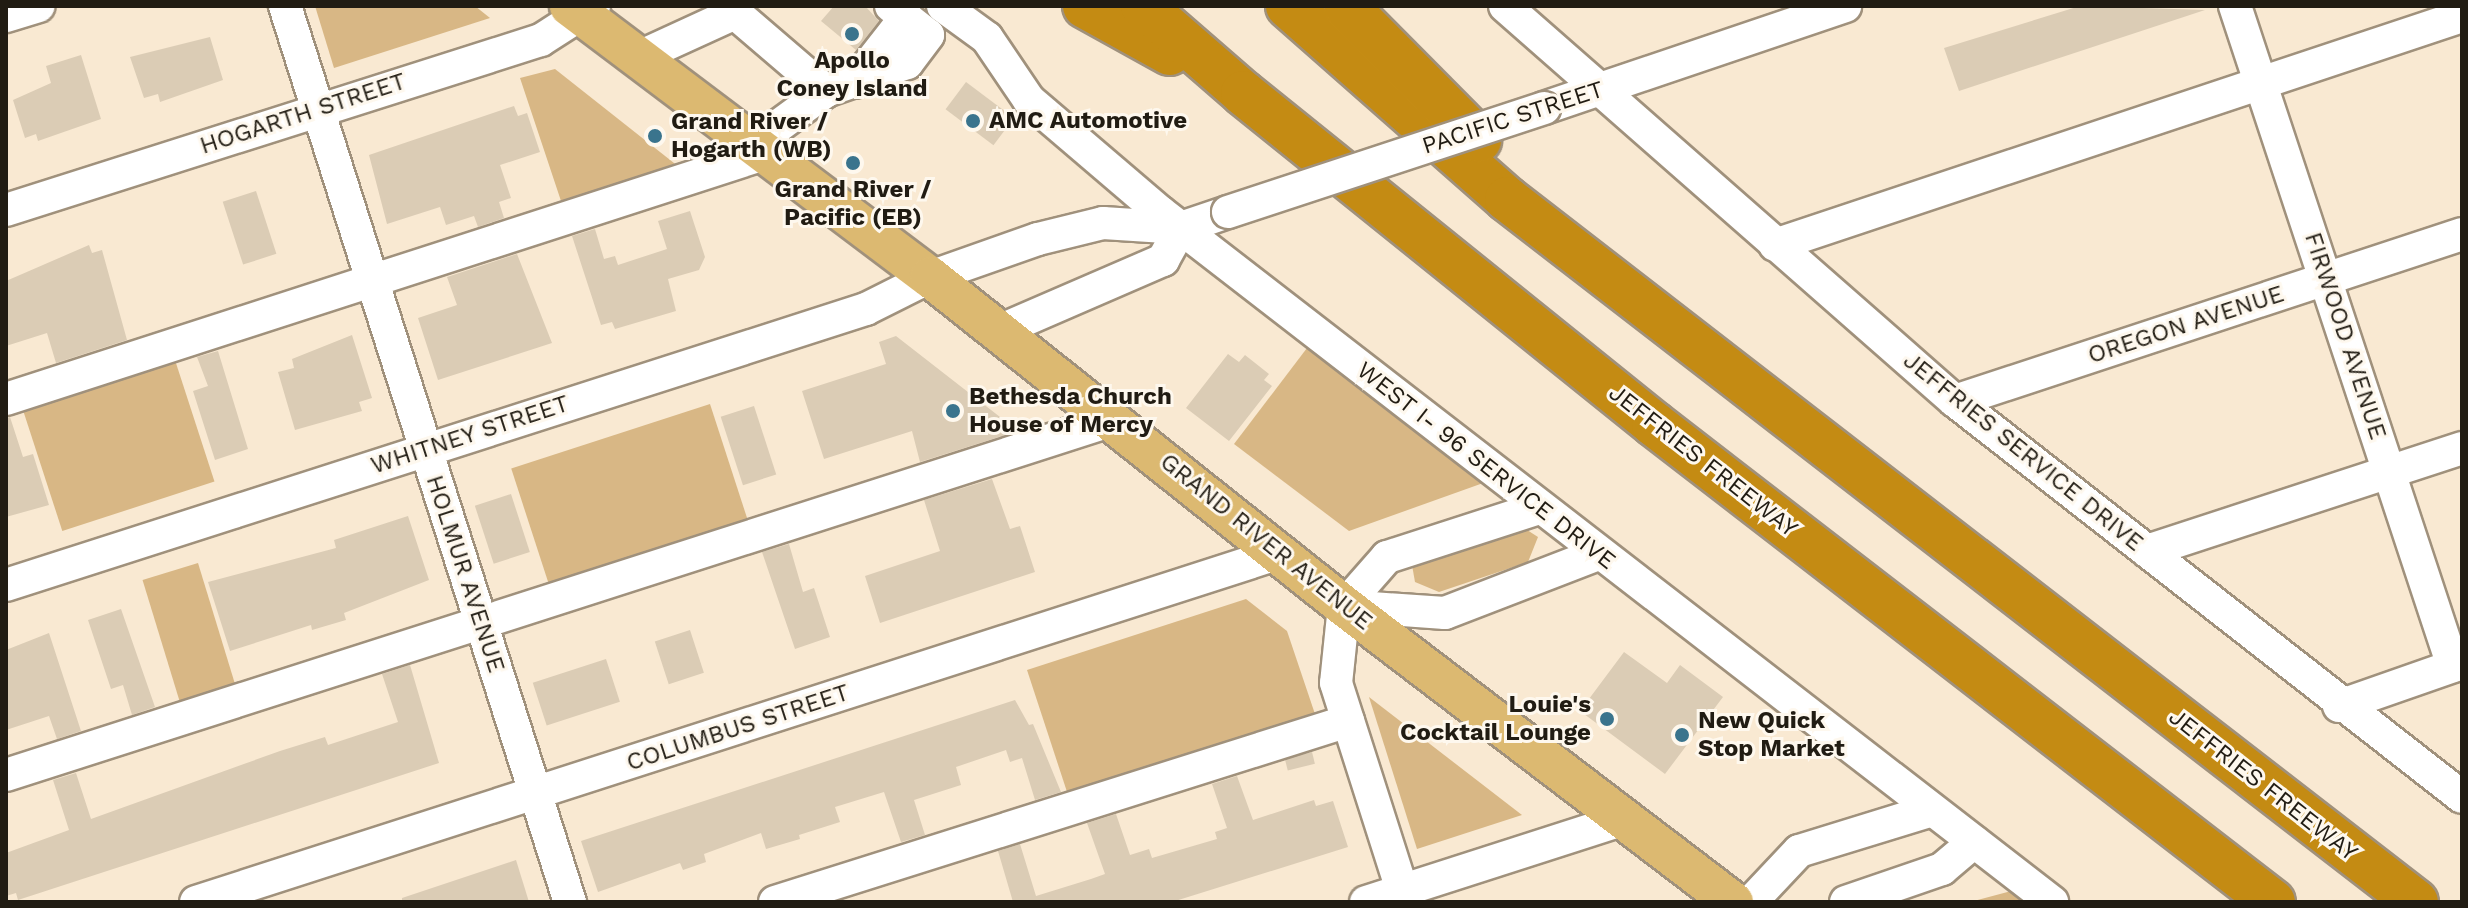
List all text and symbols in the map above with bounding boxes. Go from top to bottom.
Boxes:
marker: Apollo Coney Island [843,25,861,43]
place label: Apollo Coney Island [776,47,928,103]
street label: HOGARTH STREET [196,67,410,161]
street label: PACIFIC STREET [1419,75,1607,161]
place label: AMC Automotive [989,107,1188,135]
place label: Grand River / Hogarth (WB) [671,108,832,164]
marker: AMC Automotive [964,112,982,130]
marker: Grand River / Hogarth (WB) [646,127,664,145]
marker: Grand River / Pacific (EB) [844,154,862,172]
place label: Grand River / Pacific (EB) [774,176,932,232]
street label: FIRWOOD AVENUE [2298,228,2392,444]
street label: OREGON AVENUE [2084,280,2288,370]
street label: JEFFRIES SERVICE DRIVE [1897,346,2149,558]
street label: WEST I- 96 SERVICE DRIVE [1351,356,1621,576]
street label: JEFFRIES FREEWAY [1603,378,1803,544]
place label: Bethesda Church House of Mercy [969,383,1172,439]
street label: WHITNEY STREET [367,389,573,481]
marker: Bethesda Church House of Mercy [944,402,962,420]
street label: GRAND RIVER AVENUE [1154,447,1378,637]
street label: HOLMUR AVENUE [419,471,511,677]
street label: COLUMBUS STREET [623,678,853,778]
place label: Louie's Cocktail Lounge [1400,691,1591,747]
street label: JEFFRIES FREEWAY [2163,702,2363,868]
place label: New Quick Stop Market [1698,707,1845,763]
marker: Louie's Cocktail Lounge [1598,710,1616,728]
marker: New Quick Stop Market [1673,726,1691,744]

